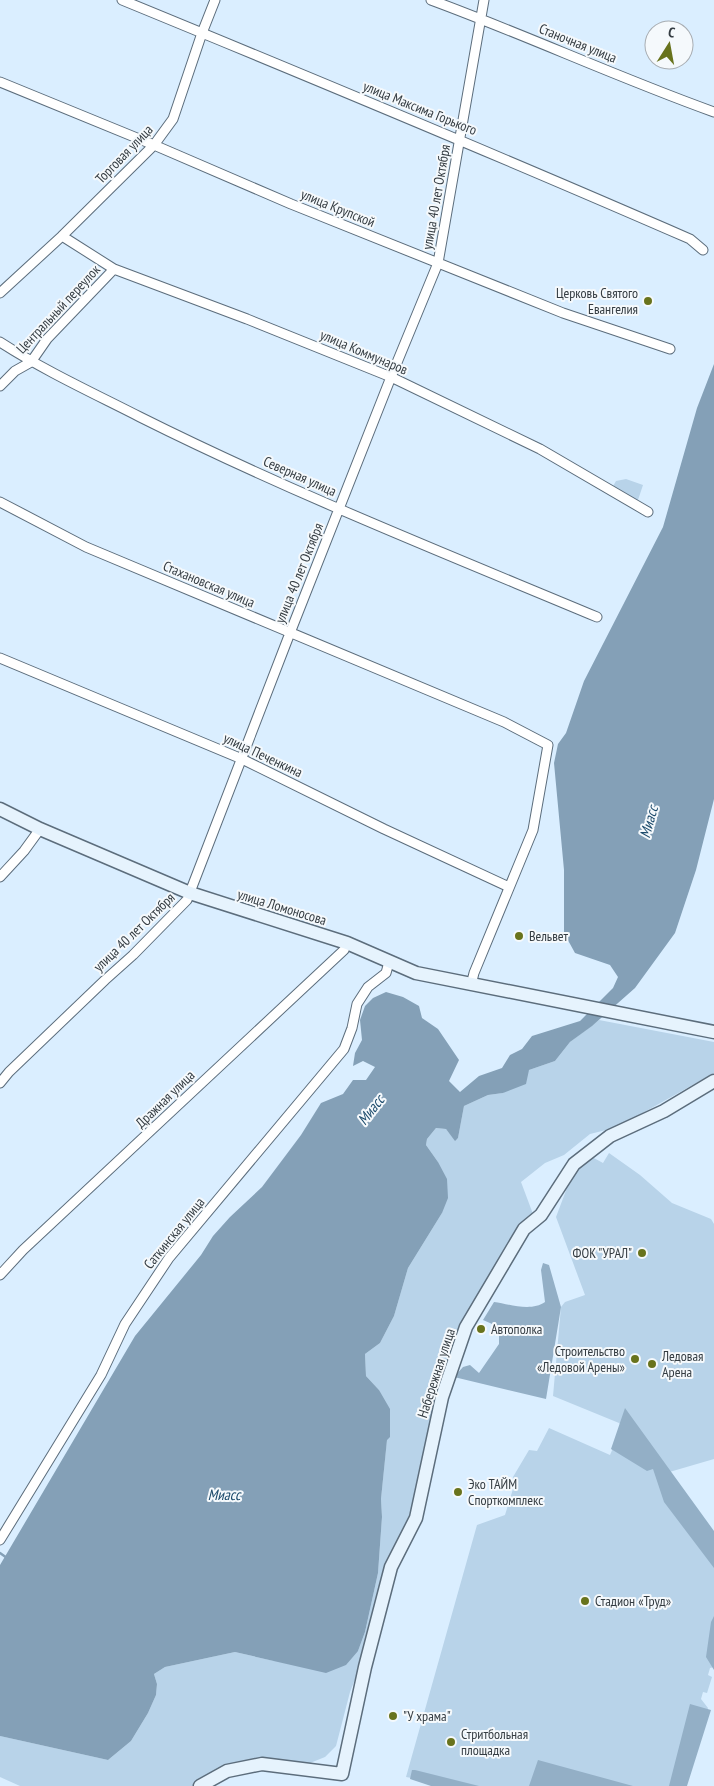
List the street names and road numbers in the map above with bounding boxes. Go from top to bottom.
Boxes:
street label: Станочная улица [537,19,619,67]
street label: улица Максима Горького [361,77,479,139]
street label: Торговая улица [91,121,157,187]
street label: улица 40 лет Октября [418,143,454,251]
street label: улица Крупской [298,185,378,231]
street label: Центральный переулок [12,260,104,357]
street label: улица Коммунаров [318,325,411,379]
street label: Северная улица [261,452,339,500]
street label: улица 40 лет Октября [271,520,327,626]
street label: Стахановская улица [160,557,258,611]
street label: улица Печенкина [220,729,306,781]
street label: улица Ломоносова [235,885,329,929]
street label: улица 40 лет Октября [89,889,179,975]
street label: Дражная улица [132,1066,198,1132]
street label: Саткинская улица [140,1193,208,1273]
street label: Набережная улица [413,1326,459,1420]

